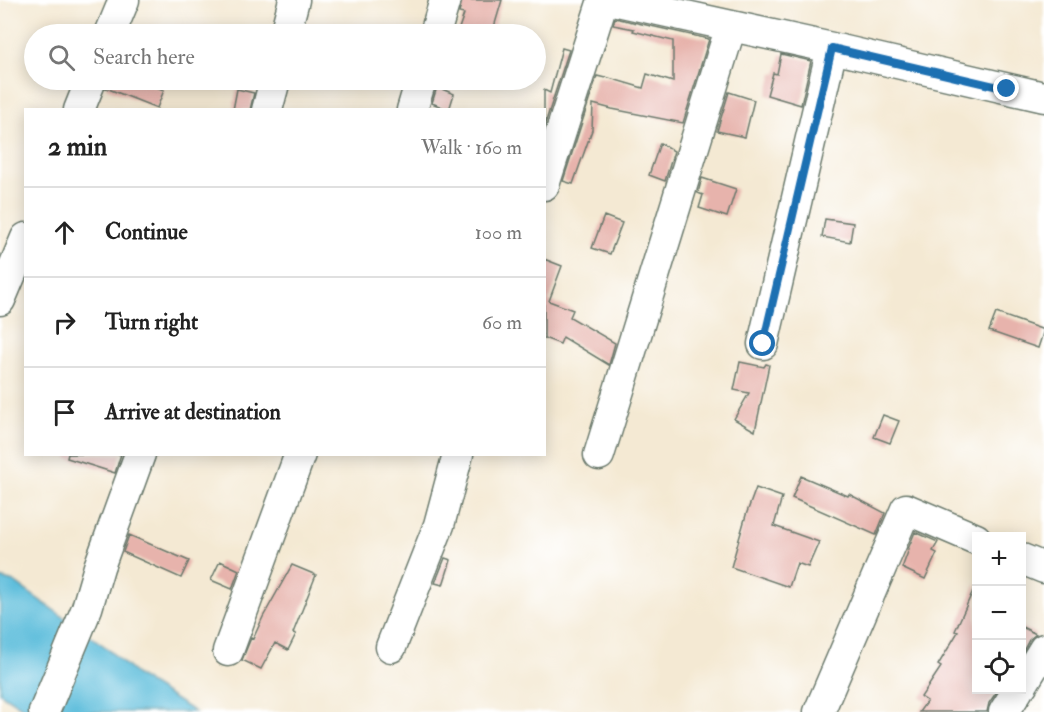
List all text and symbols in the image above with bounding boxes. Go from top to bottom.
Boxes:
search box [24,24,546,90]
icon: search [45,41,78,74]
text: Search here [93,43,195,71]
route end [993,75,1019,101]
text: 2 min [48,131,107,163]
text: Walk · 160 m [421,135,522,160]
icon: ahead [48,216,81,249]
text: Continue [105,218,188,246]
text: 100 m [475,220,522,245]
icon: right [48,306,81,339]
text: Turn right [105,308,198,336]
text: 60 m [482,310,522,335]
route start [749,330,775,356]
icon: arrive [48,396,81,429]
text: Arrive at destination [105,398,281,426]
map controls [972,532,1026,694]
button: + [972,532,1026,586]
button: − [972,586,1026,640]
button: locate [972,640,1026,694]

